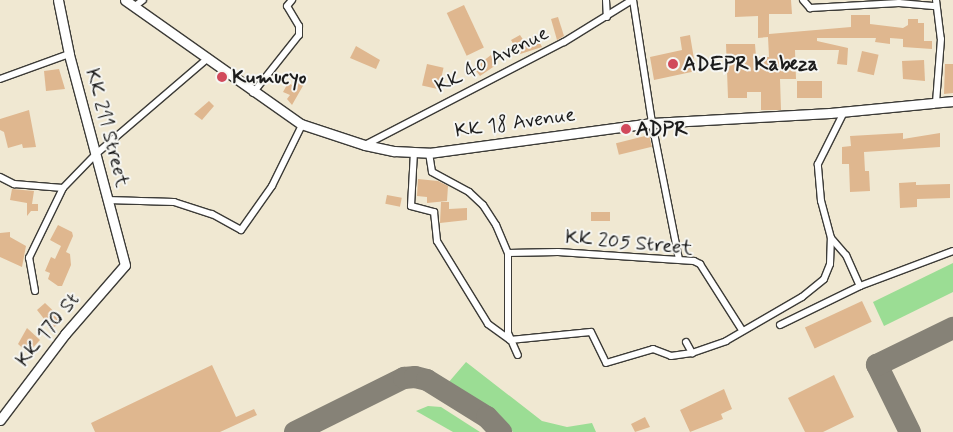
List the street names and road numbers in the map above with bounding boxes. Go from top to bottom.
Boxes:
street label: KK 40 Avenue [431,21,553,99]
street label: KK 211 Street [80,66,134,190]
street label: KK 18 Avenue [453,103,577,143]
street label: KK 205 Street [564,225,694,261]
street label: KK 170 St [11,288,85,372]

